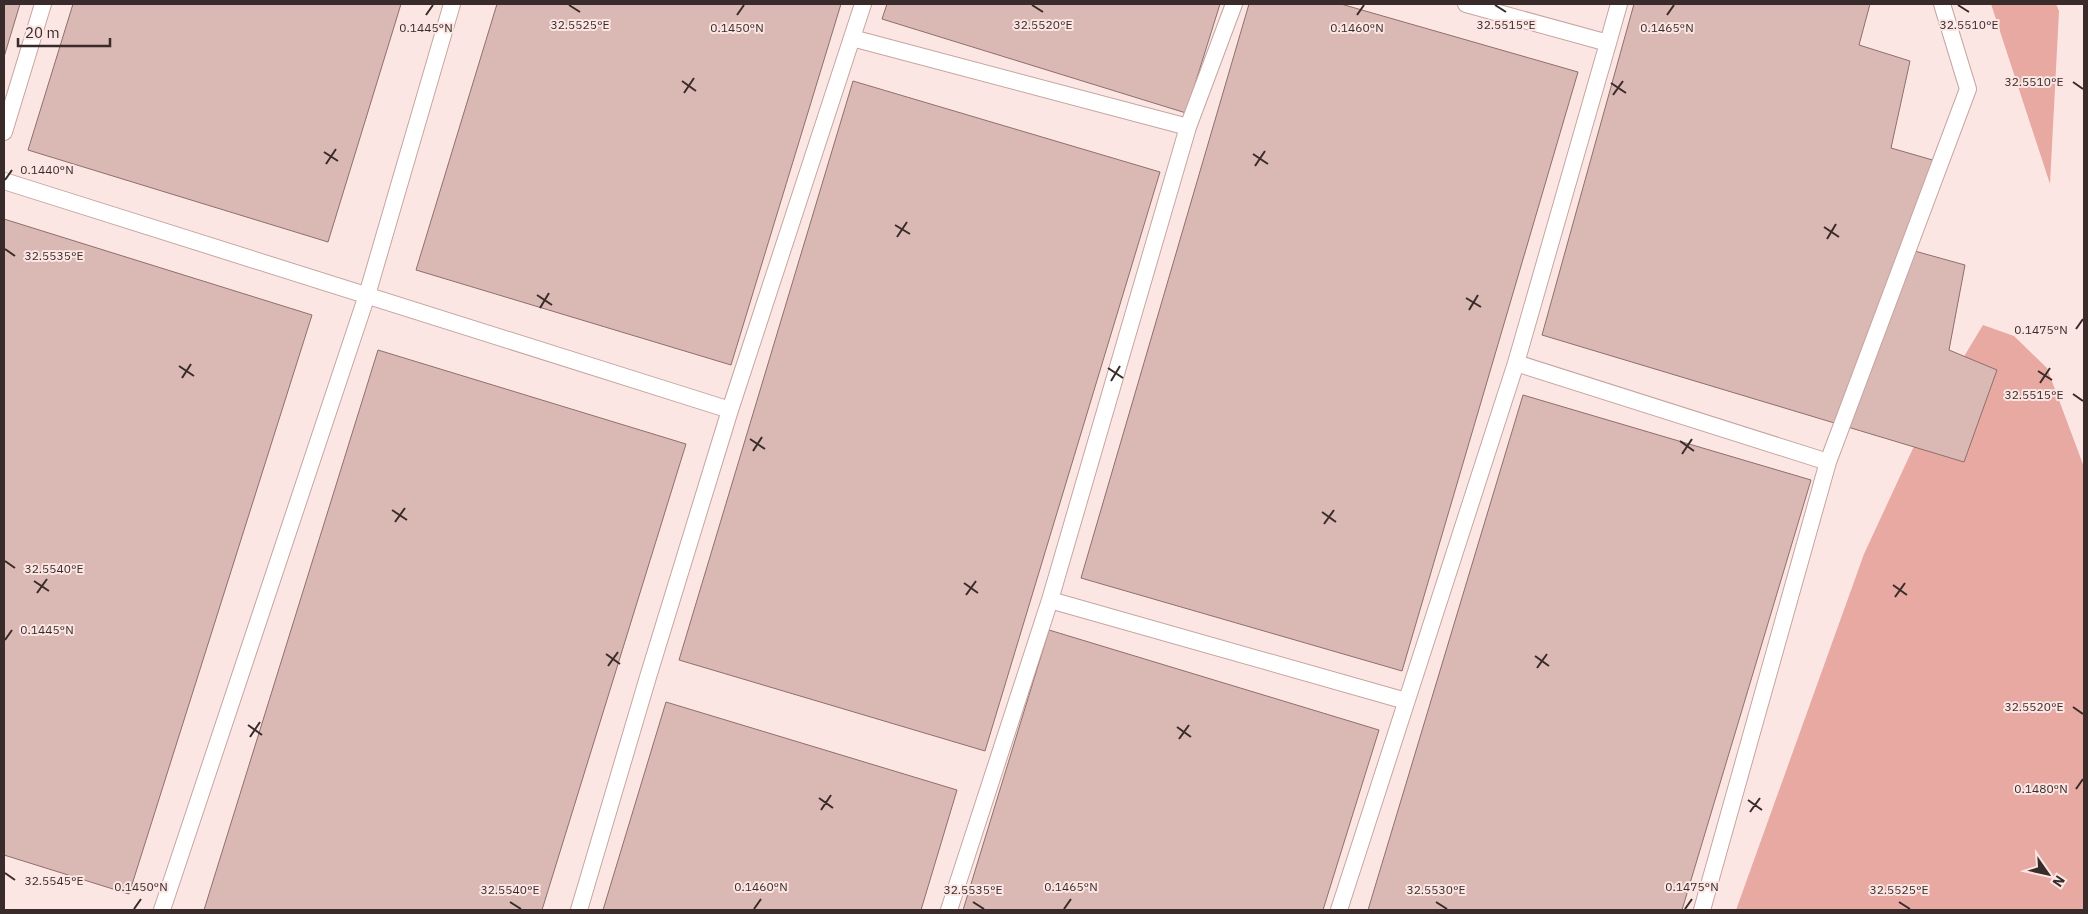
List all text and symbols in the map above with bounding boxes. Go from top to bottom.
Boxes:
scale bar [18,15,110,47]
text: 32.5525°E [550,17,610,32]
text: 32.5520°E [1013,17,1073,32]
text: 32.5515°E [1476,17,1536,32]
text: 32.5510°E [1939,17,1999,32]
text: 0.1445°N [399,20,453,35]
text: 0.1450°N [710,20,764,35]
text: 0.1460°N [1330,20,1384,35]
text: 0.1465°N [1640,20,1694,35]
text: 20 m [25,23,60,42]
text: 32.5510°E [2004,74,2064,89]
text: 0.1440°N [20,162,74,177]
text: 32.5535°E [24,248,84,263]
text: 0.1475°N [2014,322,2068,337]
text: 32.5515°E [2004,387,2064,402]
text: 32.5540°E [24,561,84,576]
text: 0.1445°N [20,622,74,637]
text: 32.5520°E [2004,699,2064,714]
text: 0.1480°N [2014,781,2068,796]
north arrow [2023,849,2073,899]
text: N [2048,872,2069,891]
text: 32.5545°E [24,873,84,888]
text: 0.1450°N [114,879,168,894]
text: 0.1460°N [734,879,788,894]
text: 0.1465°N [1044,879,1098,894]
text: 0.1475°N [1665,879,1719,894]
text: 32.5540°E [480,882,540,897]
text: 32.5535°E [943,882,1003,897]
text: 32.5530°E [1406,882,1466,897]
text: 32.5525°E [1869,882,1929,897]

